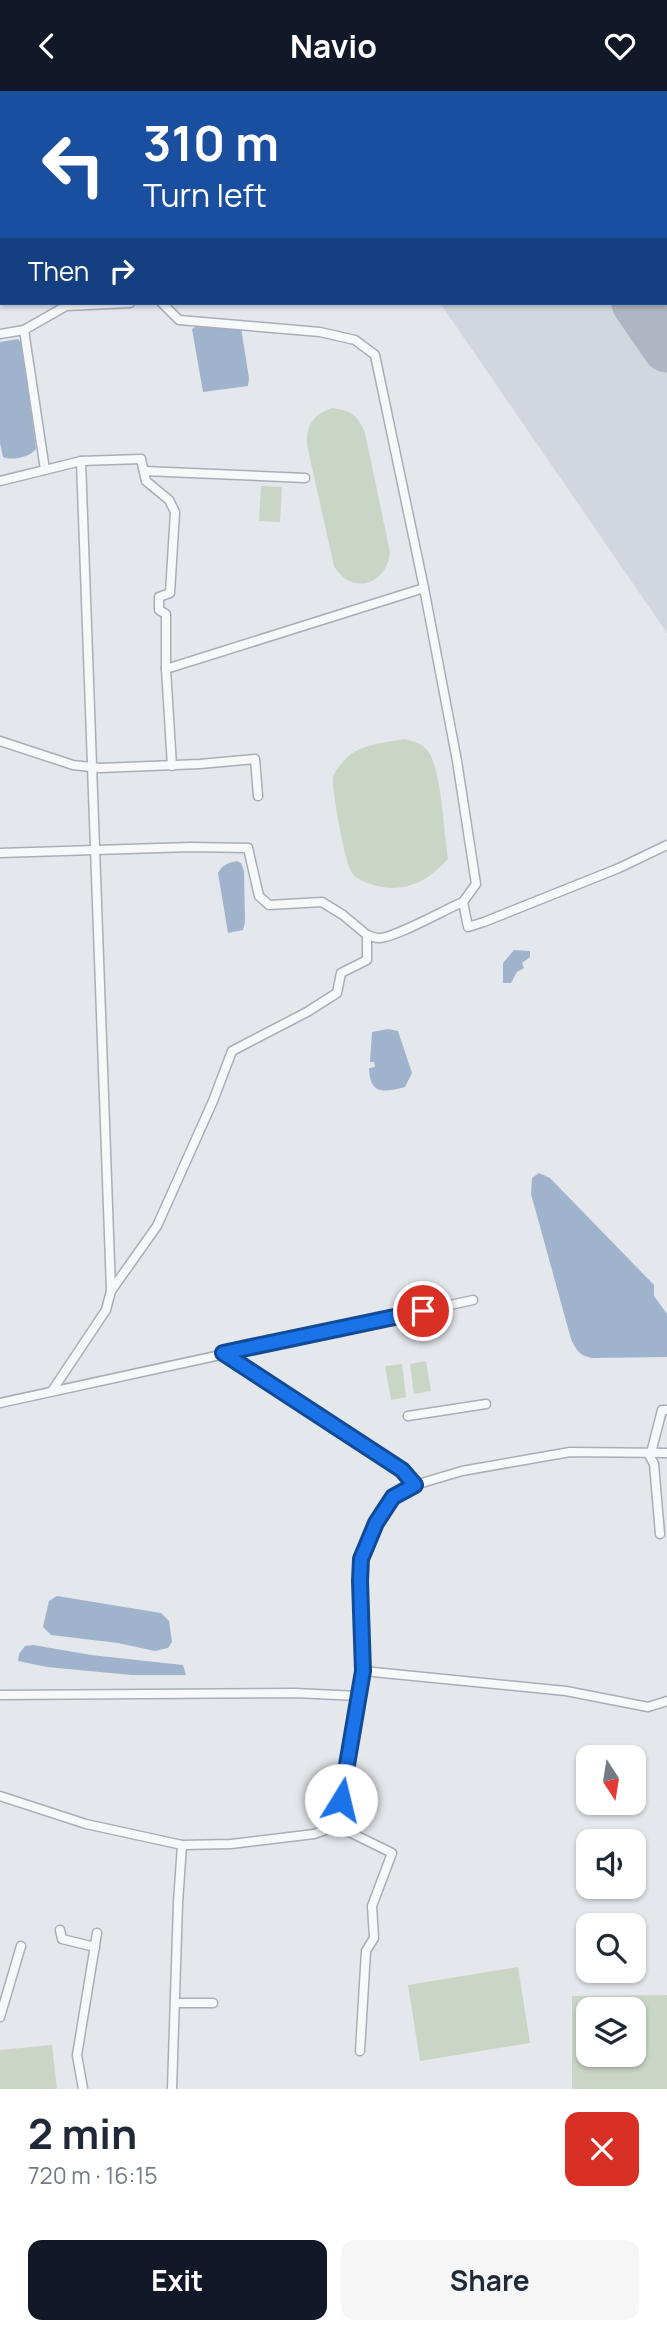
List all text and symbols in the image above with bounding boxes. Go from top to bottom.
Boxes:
text: Navio [290,24,377,68]
icon: back [28,27,66,65]
icon: heart [601,27,639,65]
text: 310 m [143,109,279,176]
icon: left [28,119,119,210]
text: Turn left [143,173,267,217]
icon: right [103,252,141,290]
text: Then [28,253,89,289]
pin [393,1281,453,1341]
icon: arrive [404,1292,442,1330]
north arrow [576,1745,646,1815]
map controls [576,1745,646,2067]
position arrow [304,1763,378,1837]
button: sound [576,1829,646,1899]
button: search [576,1913,646,1983]
button: layers [576,1997,646,2067]
text: 2 min [28,2104,137,2162]
button: close [565,2112,639,2186]
text: 720 m · 16:15 [28,2159,158,2191]
button: Exit [28,2240,327,2320]
button: Share [341,2240,639,2320]

